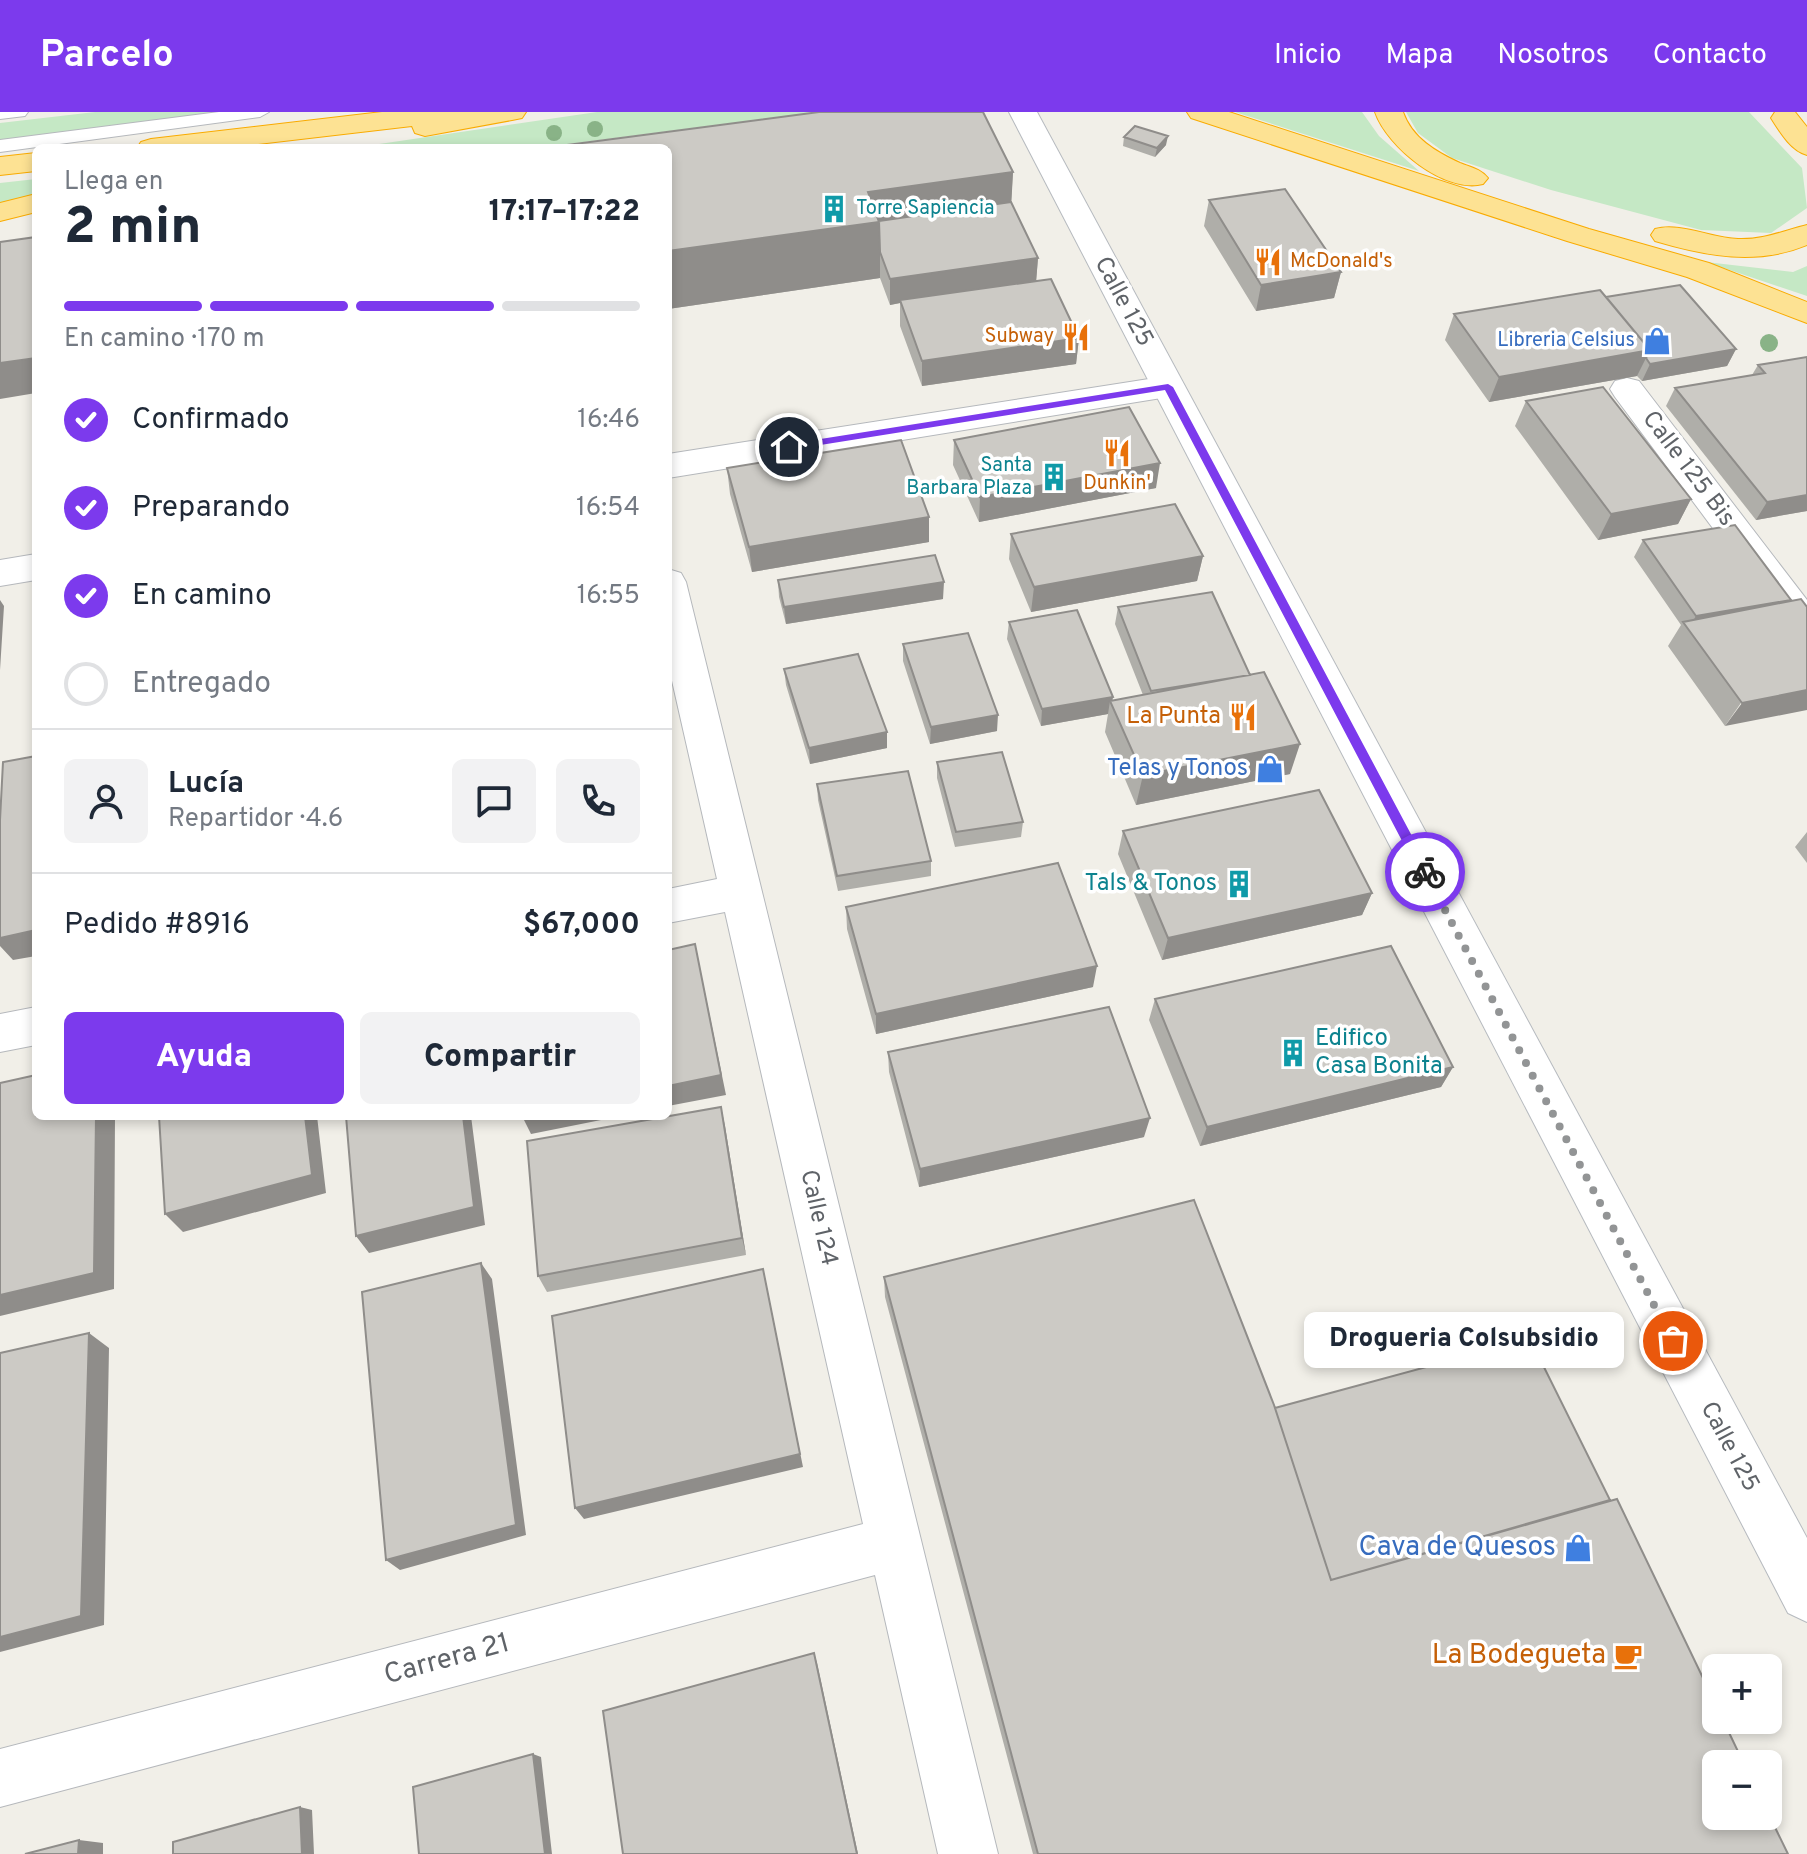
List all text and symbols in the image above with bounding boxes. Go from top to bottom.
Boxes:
text: Parcelo [40,32,174,81]
text: Inicio [1274,38,1342,74]
text: Mapa [1386,38,1453,74]
text: Nosotros [1497,38,1609,74]
text: Contacto [1653,38,1767,74]
text: Llega en [64,166,163,199]
text: 17:17–17:22 [489,194,640,231]
building icon: Torre Sapiencia [819,194,849,224]
text: 2 min [64,196,202,262]
place label: Torre Sapiencia [856,196,995,222]
restaurant icon: McDonald's [1253,247,1283,277]
place label: McDonald's [1290,249,1393,275]
street label: Calle 125 [1087,252,1159,352]
restaurant icon: Subway [1061,322,1091,352]
text: En camino · 170 m [64,323,265,356]
place label: Subway [985,324,1054,350]
shop icon: Libreria Celsius [1642,326,1672,356]
place label: Libreria Celsius [1497,328,1635,354]
icon: check [64,398,108,442]
text: Confirmado [132,402,290,439]
text: 16:46 [577,404,640,437]
street label: Calle 125 Bis [1635,405,1741,533]
pin [755,413,823,481]
icon: home [767,425,811,469]
restaurant icon: Dunkin' [1102,438,1132,468]
place label: Santa Barbara Plaza [906,453,1032,502]
building icon: Santa Barbara Plaza [1039,462,1069,492]
place label: Dunkin' [1083,471,1151,497]
icon: check [64,486,108,530]
text: Preparando [132,490,290,527]
text: 16:54 [576,492,640,525]
icon: check [64,574,108,618]
text: En camino [132,578,272,615]
text: 16:55 [577,580,640,613]
text: Entregado [132,666,271,703]
place label: La Punta [1126,702,1221,732]
restaurant icon: La Punta [1228,702,1258,732]
place label: Telas y Tonos [1107,754,1248,784]
shop icon: Telas y Tonos [1255,754,1285,784]
button: person [64,759,148,843]
button: chat [452,759,536,843]
button: phone [556,759,640,843]
text: Lucía [168,766,244,803]
text: Repartidor · 4.6 [168,803,343,836]
courier [1385,832,1465,912]
icon: bike [1403,850,1447,894]
place label: Tals & Tonos [1084,869,1217,899]
building icon: Tals & Tonos [1224,869,1254,899]
text: Pedido #8916 [64,907,250,944]
text: $67,000 [523,907,640,944]
button: Ayuda [64,1012,344,1104]
button: Compartir [360,1012,640,1104]
place label: Edifico Casa Bonita [1315,1024,1443,1082]
building icon: Edifico Casa Bonita [1278,1038,1308,1068]
street label: Calle 124 [792,1167,844,1269]
pin [1639,1307,1707,1375]
callout: Drogueria Colsubsidio [1305,1313,1625,1369]
icon: bag [1651,1319,1695,1363]
text: Drogueria Colsubsidio [1329,1323,1599,1356]
street label: Calle 125 [1693,1397,1765,1497]
place label: Cava de Quesos [1359,1530,1556,1566]
shop icon: Cava de Quesos [1563,1533,1593,1563]
street label: Carrera 21 [380,1626,514,1694]
place label: La Bodegueta [1432,1638,1606,1674]
cafe icon: La Bodegueta [1613,1641,1643,1671]
map controls [1702,1654,1782,1830]
button: + [1702,1654,1782,1734]
button: − [1702,1750,1782,1830]

